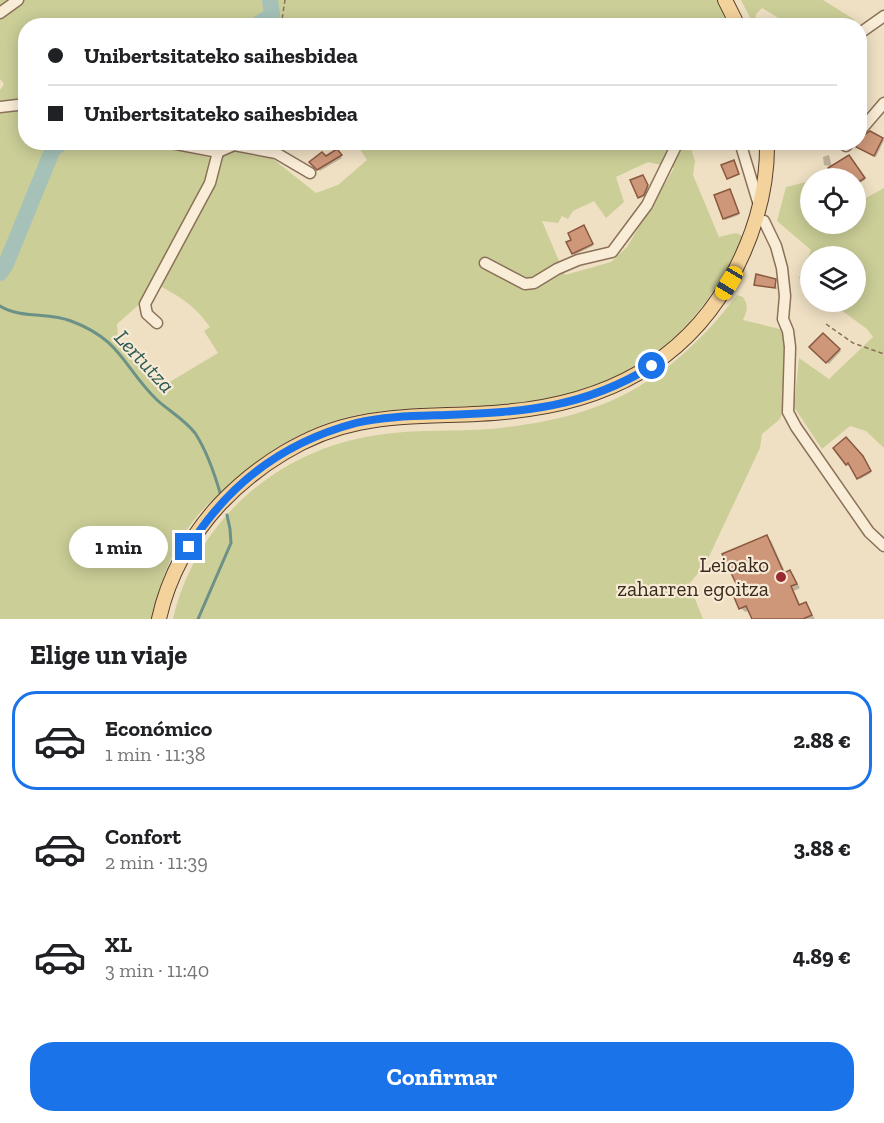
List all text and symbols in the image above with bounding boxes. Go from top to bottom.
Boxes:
text: Unibertsitateko saihesbidea [84,42,358,69]
text: Unibertsitateko saihesbidea [84,100,358,127]
map controls [800,168,866,312]
button: locate [800,168,866,234]
button: layers [800,246,866,312]
car [712,263,746,303]
water label: Lertutza [109,324,181,398]
route start [638,352,665,379]
callout: 1 min [69,526,168,568]
route end [175,533,202,560]
text: 1 min [95,535,142,559]
place label: Leioako zaharren egoitza [617,552,769,601]
marker: Leioako zaharren egoitza [774,570,788,584]
text: Elige un viaje [30,639,187,671]
icon: car [33,714,87,768]
text: Económico [105,715,212,742]
text: 2.88 € [793,727,851,754]
text: 1 min · 11:38 [105,742,205,766]
icon: car [33,822,87,876]
text: Confort [105,823,181,850]
text: 3.88 € [793,835,851,862]
text: 2 min · 11:39 [105,850,208,874]
icon: car [33,930,87,984]
text: XL [105,931,132,958]
text: 4.89 € [793,943,851,970]
text: 3 min · 11:40 [105,958,209,982]
button: Confirmar [30,1042,854,1111]

